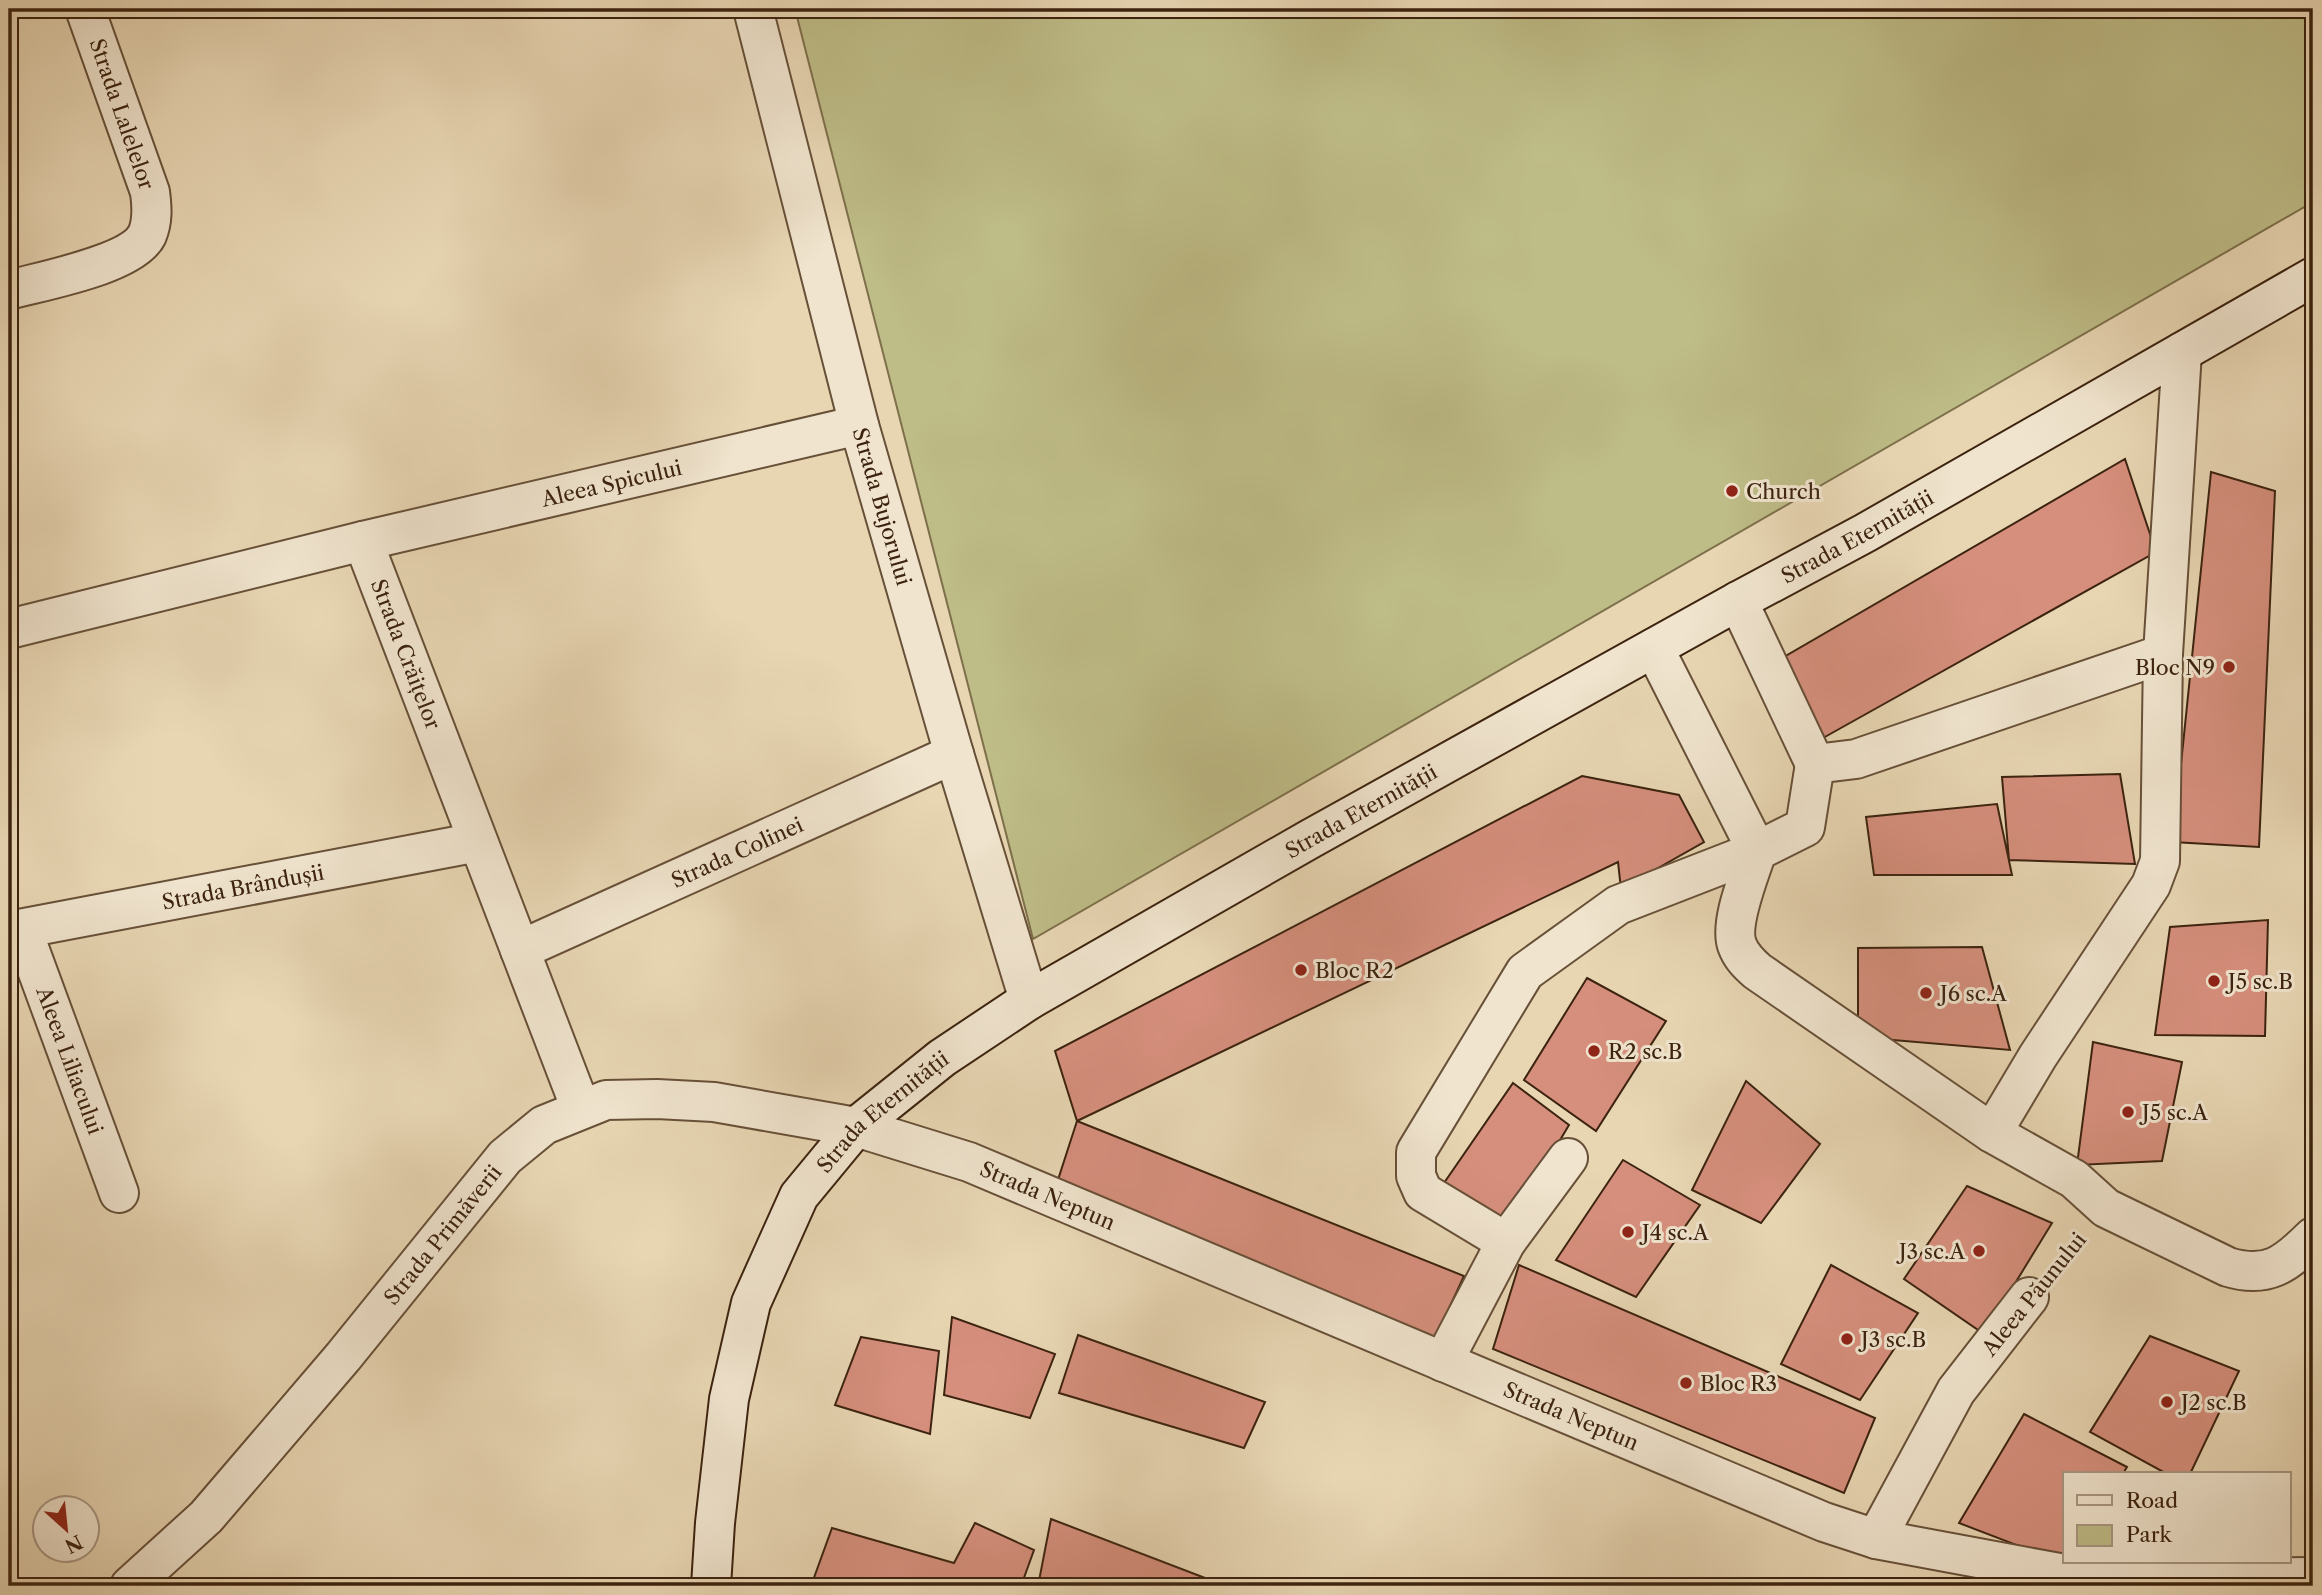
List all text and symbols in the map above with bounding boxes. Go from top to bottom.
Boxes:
street label: Strada Lalelelor [84,35,160,193]
street label: Strada Bujorului [848,425,917,588]
street label: Aleea Spicului [538,454,684,512]
place label: Church [1746,479,1821,504]
marker: Church [1724,483,1740,499]
street label: Strada Eternității [1777,484,1937,588]
street label: Strada Crăițelor [366,575,447,733]
place label: Bloc N9 [2135,655,2215,680]
marker: Bloc N9 [2221,659,2237,675]
street label: Strada Eternității [1281,759,1441,863]
street label: Strada Colinei [667,811,807,893]
street label: Strada Brândușii [160,859,326,914]
place label: Bloc R2 [1315,958,1394,983]
marker: Bloc R2 [1293,962,1309,978]
place label: J5 sc.B [2225,969,2293,994]
marker: J5 sc.B [2206,973,2222,989]
place label: J6 sc.A [1937,981,2007,1006]
street label: Aleea Liliacului [31,982,109,1138]
marker: J6 sc.A [1918,985,1934,1001]
place label: R2 sc.B [1608,1039,1682,1064]
marker: R2 sc.B [1586,1043,1602,1059]
street label: Strada Eternității [811,1045,953,1177]
place label: J5 sc.A [2139,1100,2208,1125]
marker: J5 sc.A [2120,1104,2136,1120]
street label: Strada Neptun [976,1156,1119,1235]
street label: Strada Primăverii [378,1160,506,1309]
place label: J4 sc.A [1639,1220,1709,1245]
marker: J4 sc.A [1620,1224,1636,1240]
street label: Aleea Păunului [1976,1227,2091,1361]
place label: J3 sc.A [1896,1239,1965,1264]
marker: J3 sc.A [1971,1243,1987,1259]
place label: J3 sc.B [1858,1327,1926,1352]
marker: J3 sc.B [1839,1331,1855,1347]
place label: Bloc R3 [1700,1371,1777,1396]
marker: Bloc R3 [1678,1375,1694,1391]
street label: Strada Neptun [1500,1376,1643,1455]
place label: J2 sc.B [2178,1390,2247,1415]
marker: J2 sc.B [2159,1394,2175,1410]
legend [2063,1472,2290,1564]
text: Road [2126,1488,2178,1513]
north arrow [32,1494,102,1564]
text: Park [2126,1522,2172,1547]
text: N [61,1530,86,1558]

